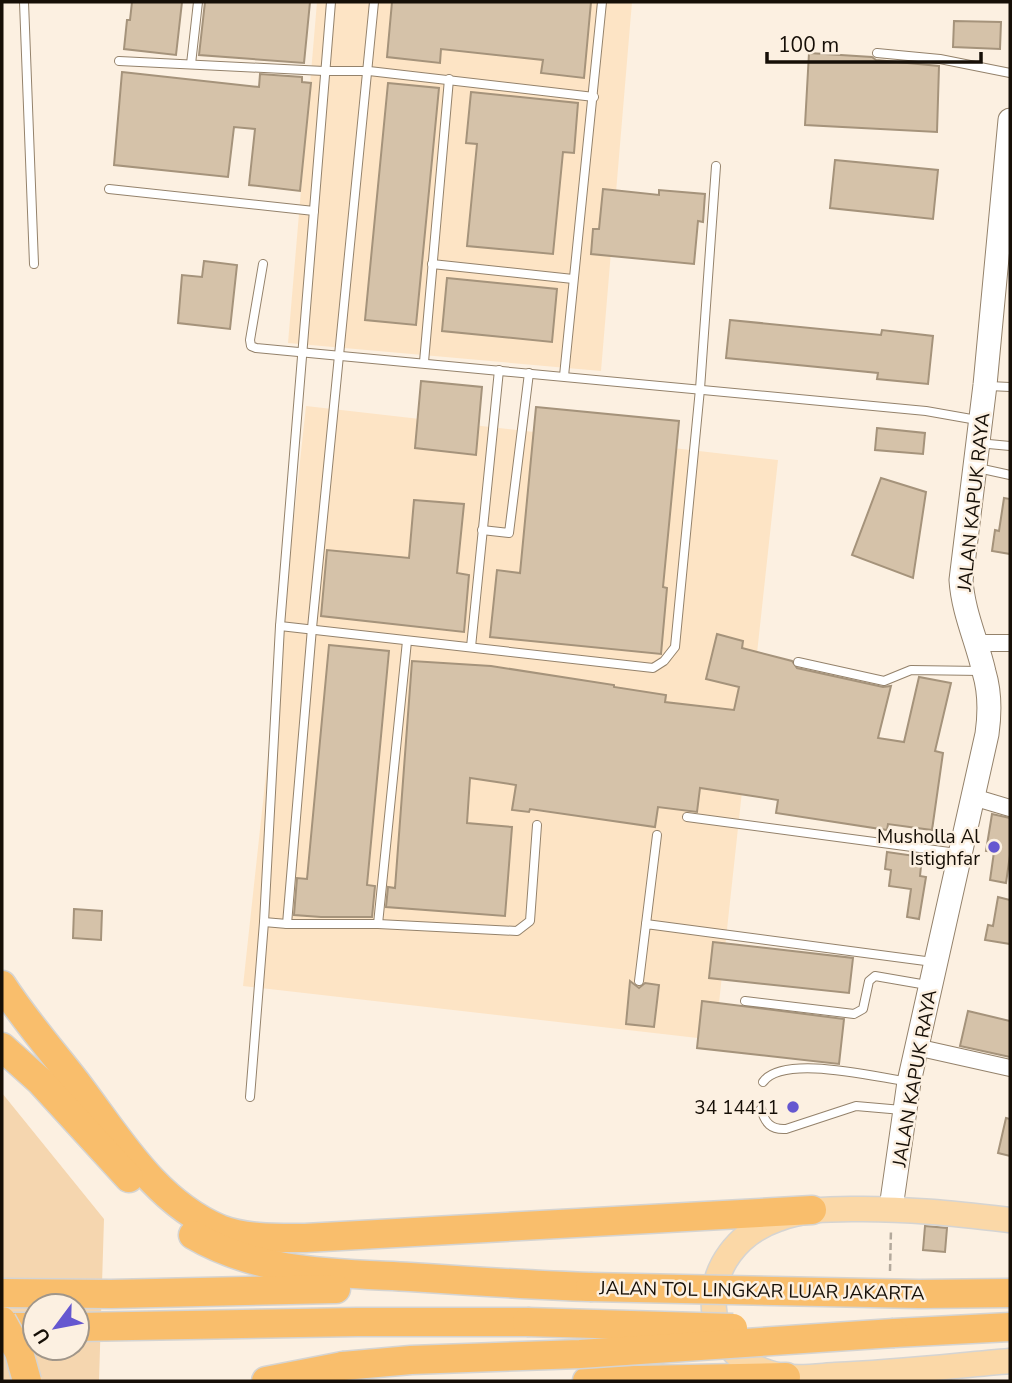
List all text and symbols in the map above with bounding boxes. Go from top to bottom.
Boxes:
scale bar [767,21,981,65]
text: 100 m [778,31,839,59]
street label: JALAN KAPUK RAYA [952,411,996,594]
place label: Musholla Al Istighfar [877,824,980,872]
marker: Musholla Al Istighfar [986,839,1002,855]
street label: JALAN KAPUK RAYA [886,987,943,1170]
place label: 34 14411 [694,1095,779,1121]
marker: 34 14411 [785,1099,801,1115]
street label: JALAN TOL LINGKAR LUAR JAKARTA [598,1275,925,1307]
north arrow [21,1292,91,1362]
text: U [28,1323,57,1348]

